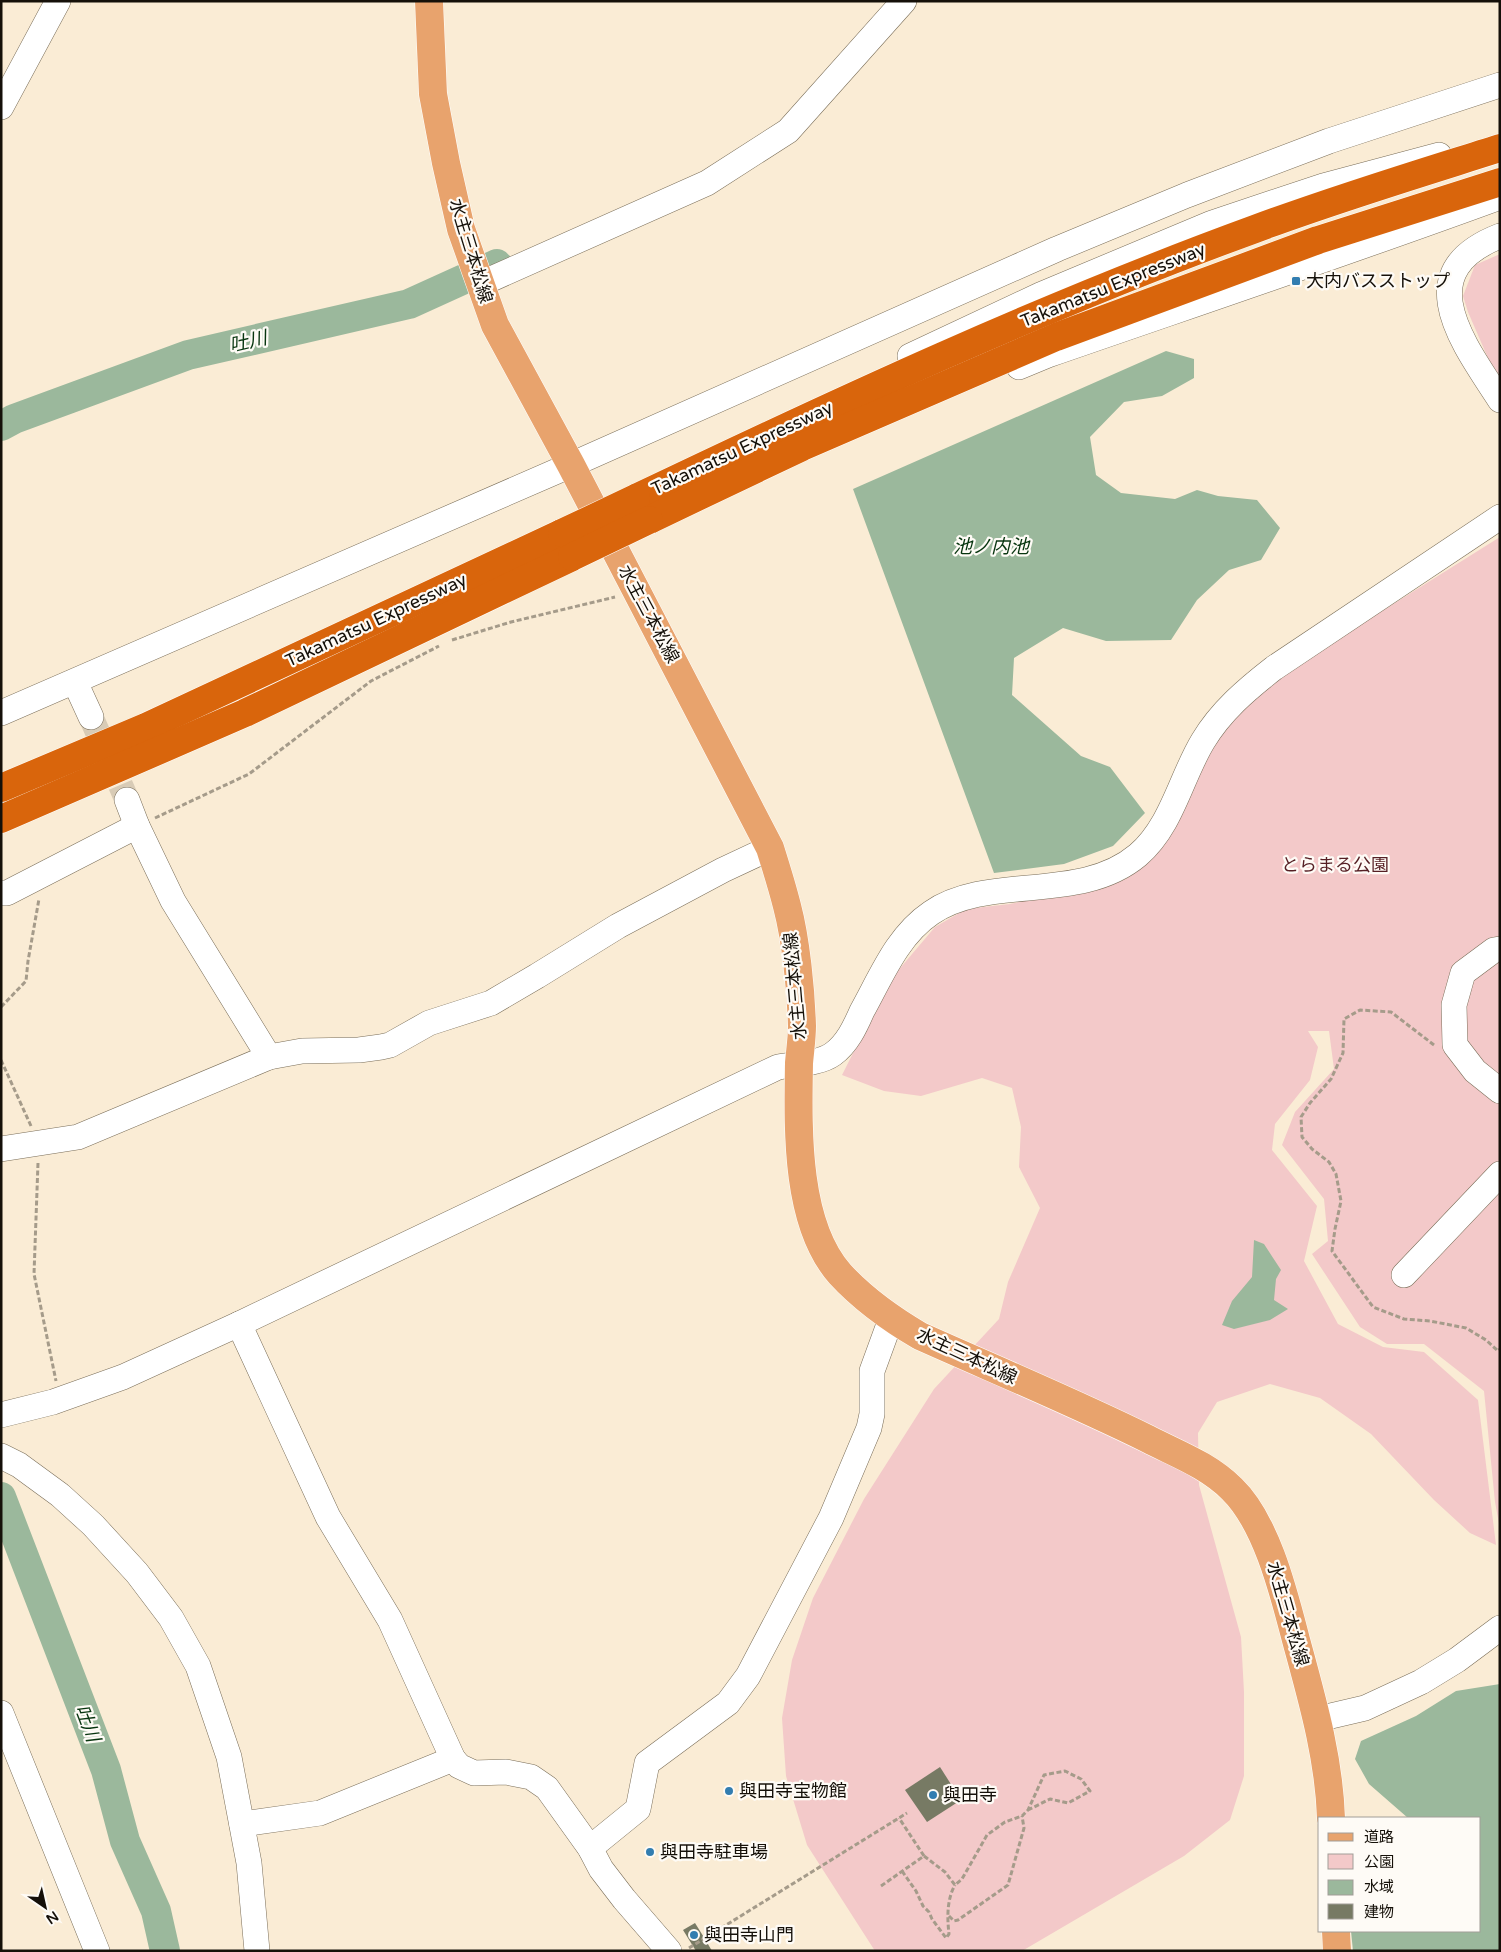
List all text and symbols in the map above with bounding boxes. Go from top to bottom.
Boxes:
street label: 水主三本松線 [445,196,497,306]
street label: Takamatsu Expressway [1017,238,1209,332]
place label: 大内バスストップ [1306,270,1450,292]
marker: 大内バスストップ [1290,275,1302,287]
water label: 吐川 [227,327,271,357]
street label: Takamatsu Expressway [648,396,836,500]
water label: 池ノ内池 [953,536,1031,558]
street label: 水主三本松線 [614,561,684,667]
street label: Takamatsu Expressway [282,568,470,672]
park label: とらまる公園 [1281,854,1389,876]
street label: 水主三本松線 [779,931,811,1041]
street label: 水主三本松線 [913,1323,1021,1389]
street label: 水主三本松線 [1263,1559,1313,1669]
water label: 吐川 [70,1702,105,1747]
place label: 與田寺宝物館 [739,1780,847,1802]
place label: 與田寺 [943,1784,997,1806]
marker: 與田寺宝物館 [723,1785,735,1797]
marker: 與田寺 [927,1789,939,1801]
legend [1318,1817,1481,1932]
text: 道路 [1364,1828,1394,1846]
place label: 與田寺駐車場 [660,1841,768,1863]
marker: 與田寺駐車場 [644,1846,656,1858]
text: 公園 [1364,1853,1394,1871]
text: 水域 [1364,1878,1394,1896]
north arrow [20,1882,70,1932]
text: 建物 [1364,1903,1394,1921]
text: N [43,1907,61,1928]
place label: 與田寺山門 [704,1924,794,1946]
marker: 與田寺山門 [688,1929,700,1941]

